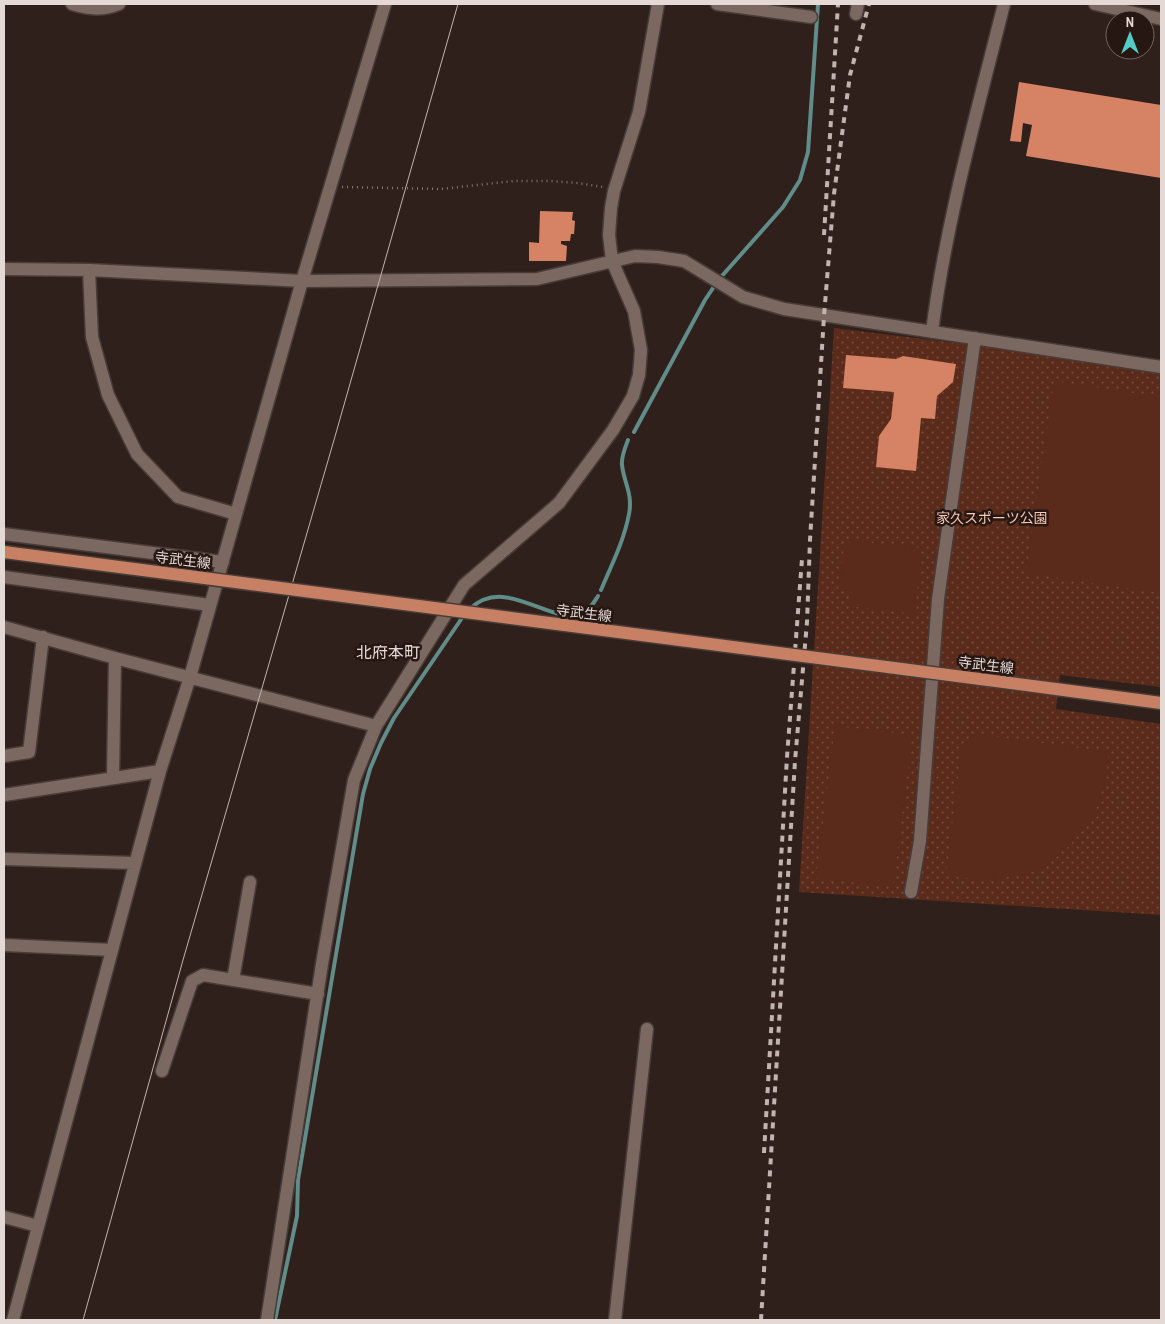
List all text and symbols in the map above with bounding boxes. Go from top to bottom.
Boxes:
north arrow [1105,10,1155,60]
text: N [1126,13,1134,31]
park label: 家久スポーツ公園 [936,509,1048,527]
street label: 寺武生線 [154,548,212,572]
street label: 寺武生線 [555,601,613,625]
district label: 北府本町 [356,641,420,663]
street label: 寺武生線 [957,653,1015,677]

